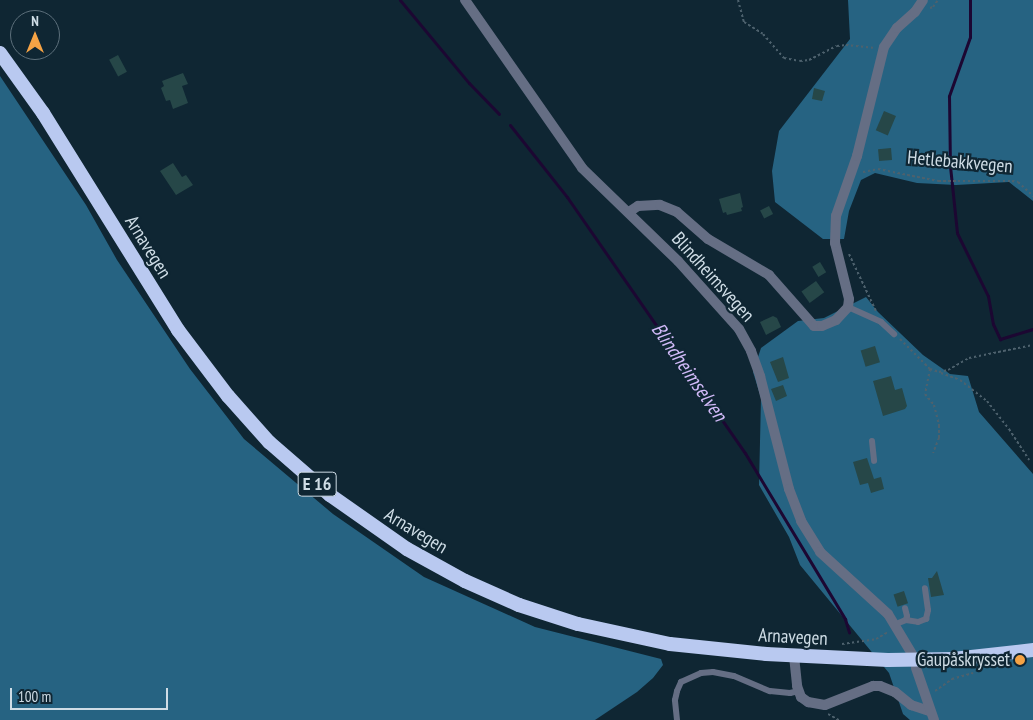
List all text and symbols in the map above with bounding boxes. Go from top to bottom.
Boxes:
north arrow [10,10,60,60]
text: N [31,12,39,30]
street label: Hetlebakkvegen [906,146,1014,178]
street label: Arnavegen [120,211,176,283]
street label: Blindheimsvegen [667,228,759,326]
water label: Blindheimselven [646,318,732,426]
road number: E 16 [297,468,337,499]
street label: Arnavegen [380,503,452,559]
street label: Arnavegen [758,624,828,650]
place label: Gaupåskrysset [917,649,1010,671]
marker: Gaupåskrysset [1014,654,1026,666]
scale bar [12,678,170,710]
text: 100 m [18,687,51,706]

